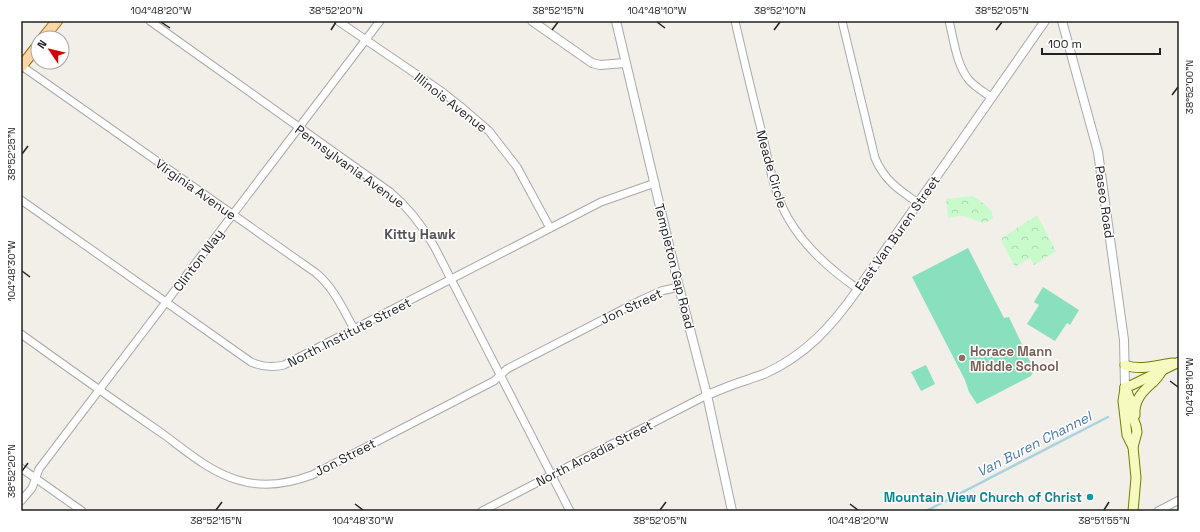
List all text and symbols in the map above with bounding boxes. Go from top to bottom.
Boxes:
text: 104°48'20"W [130,4,192,17]
text: 38°52'20"N [309,4,363,17]
text: 38°52'15"N [532,4,584,17]
text: 104°48'10"W [627,4,687,17]
text: 38°52'10"N [754,4,806,17]
text: 38°52'05"N [975,4,1029,17]
north arrow [30,30,70,70]
scale bar [1042,30,1160,56]
text: 100 m [1048,36,1082,52]
text: N [34,37,50,51]
text: 38°52'00"N [1183,60,1196,114]
street label: Illinois Avenue [411,69,491,136]
street label: Pennsylvania Avenue [292,121,408,212]
text: 38°52'25"N [5,127,18,181]
street label: Meade Circle [752,128,791,210]
street label: Virginia Avenue [152,155,240,224]
street label: Paseo Road [1091,165,1118,239]
street label: East Van Buren Street [851,172,944,294]
street label: Templeton Gap Road [651,201,698,331]
district label: Kitty Hawk [384,225,456,243]
street label: Clinton Way [169,226,227,295]
text: 104°48'30"W [5,240,18,302]
street label: Jon Street [598,285,665,328]
street label: North Institute Street [285,294,414,371]
place label: Horace Mann Middle School [970,343,1059,375]
marker: Horace Mann Middle School [957,353,967,363]
text: 104°48'10"W [1183,357,1196,417]
water label: Van Buren Channel [974,407,1096,481]
street label: North Arcadia Street [533,417,655,490]
street label: Jon Street [312,435,379,480]
text: 38°52'20"N [5,444,18,498]
place label: Mountain View Church of Christ [884,489,1082,506]
marker: Mountain View Church of Christ [1085,492,1095,502]
text: 38°52'15"N [190,514,242,527]
text: 104°48'30"W [332,514,394,527]
text: 38°52'05"N [633,514,687,527]
text: 104°48'20"W [827,514,889,527]
text: 38°51'55"N [1078,514,1130,527]

